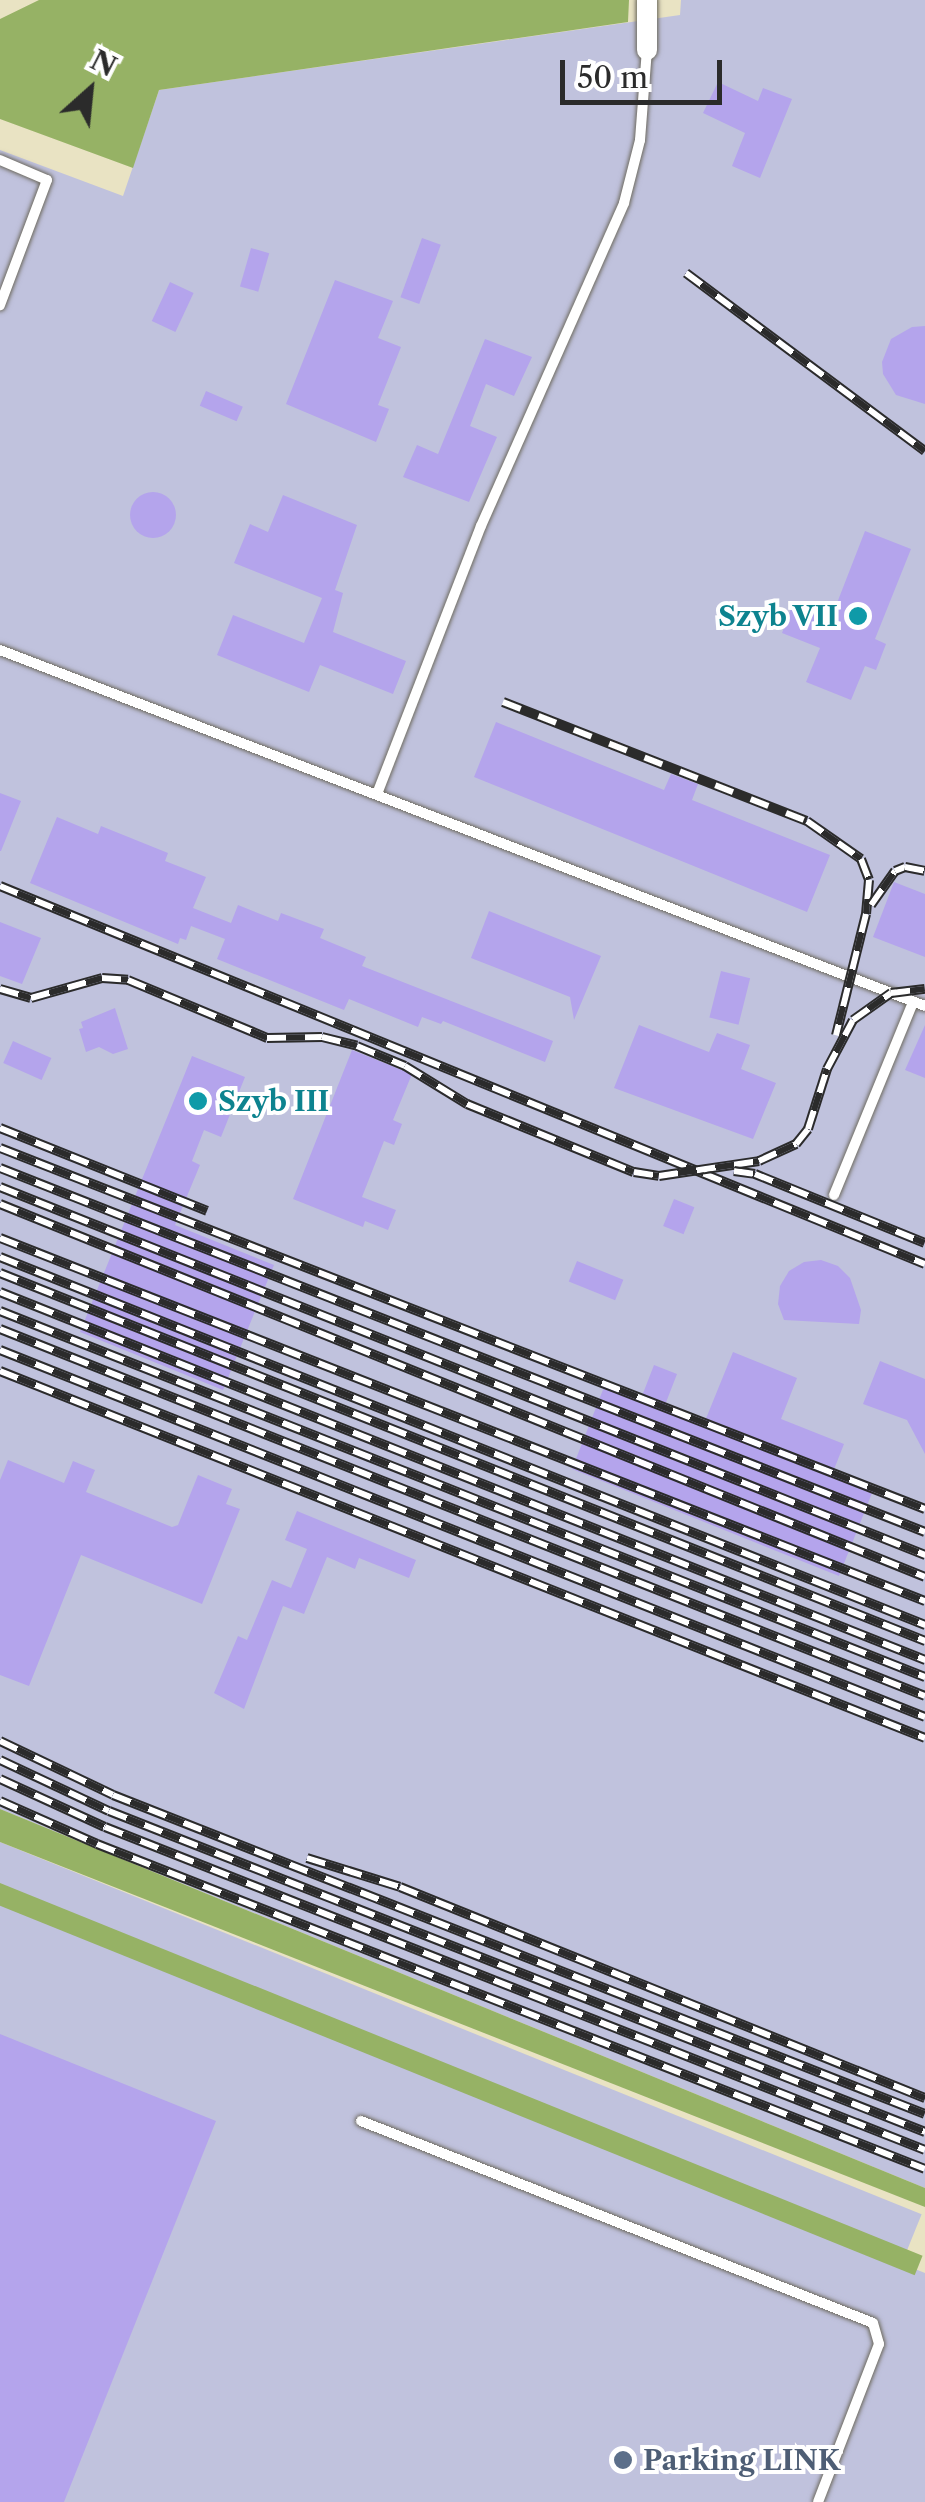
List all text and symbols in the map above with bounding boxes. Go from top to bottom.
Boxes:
north arrow [40,40,140,140]
scale bar [565,40,728,102]
text: N [85,43,122,84]
text: 50 m [577,59,648,96]
place label: Szyb VII [717,599,838,633]
marker: Szyb VII [847,605,869,627]
place label: Szyb III [218,1084,329,1118]
marker: Szyb III [187,1090,209,1112]
place label: Parking LINK [643,2443,840,2477]
marker: Parking LINK [612,2449,634,2471]

